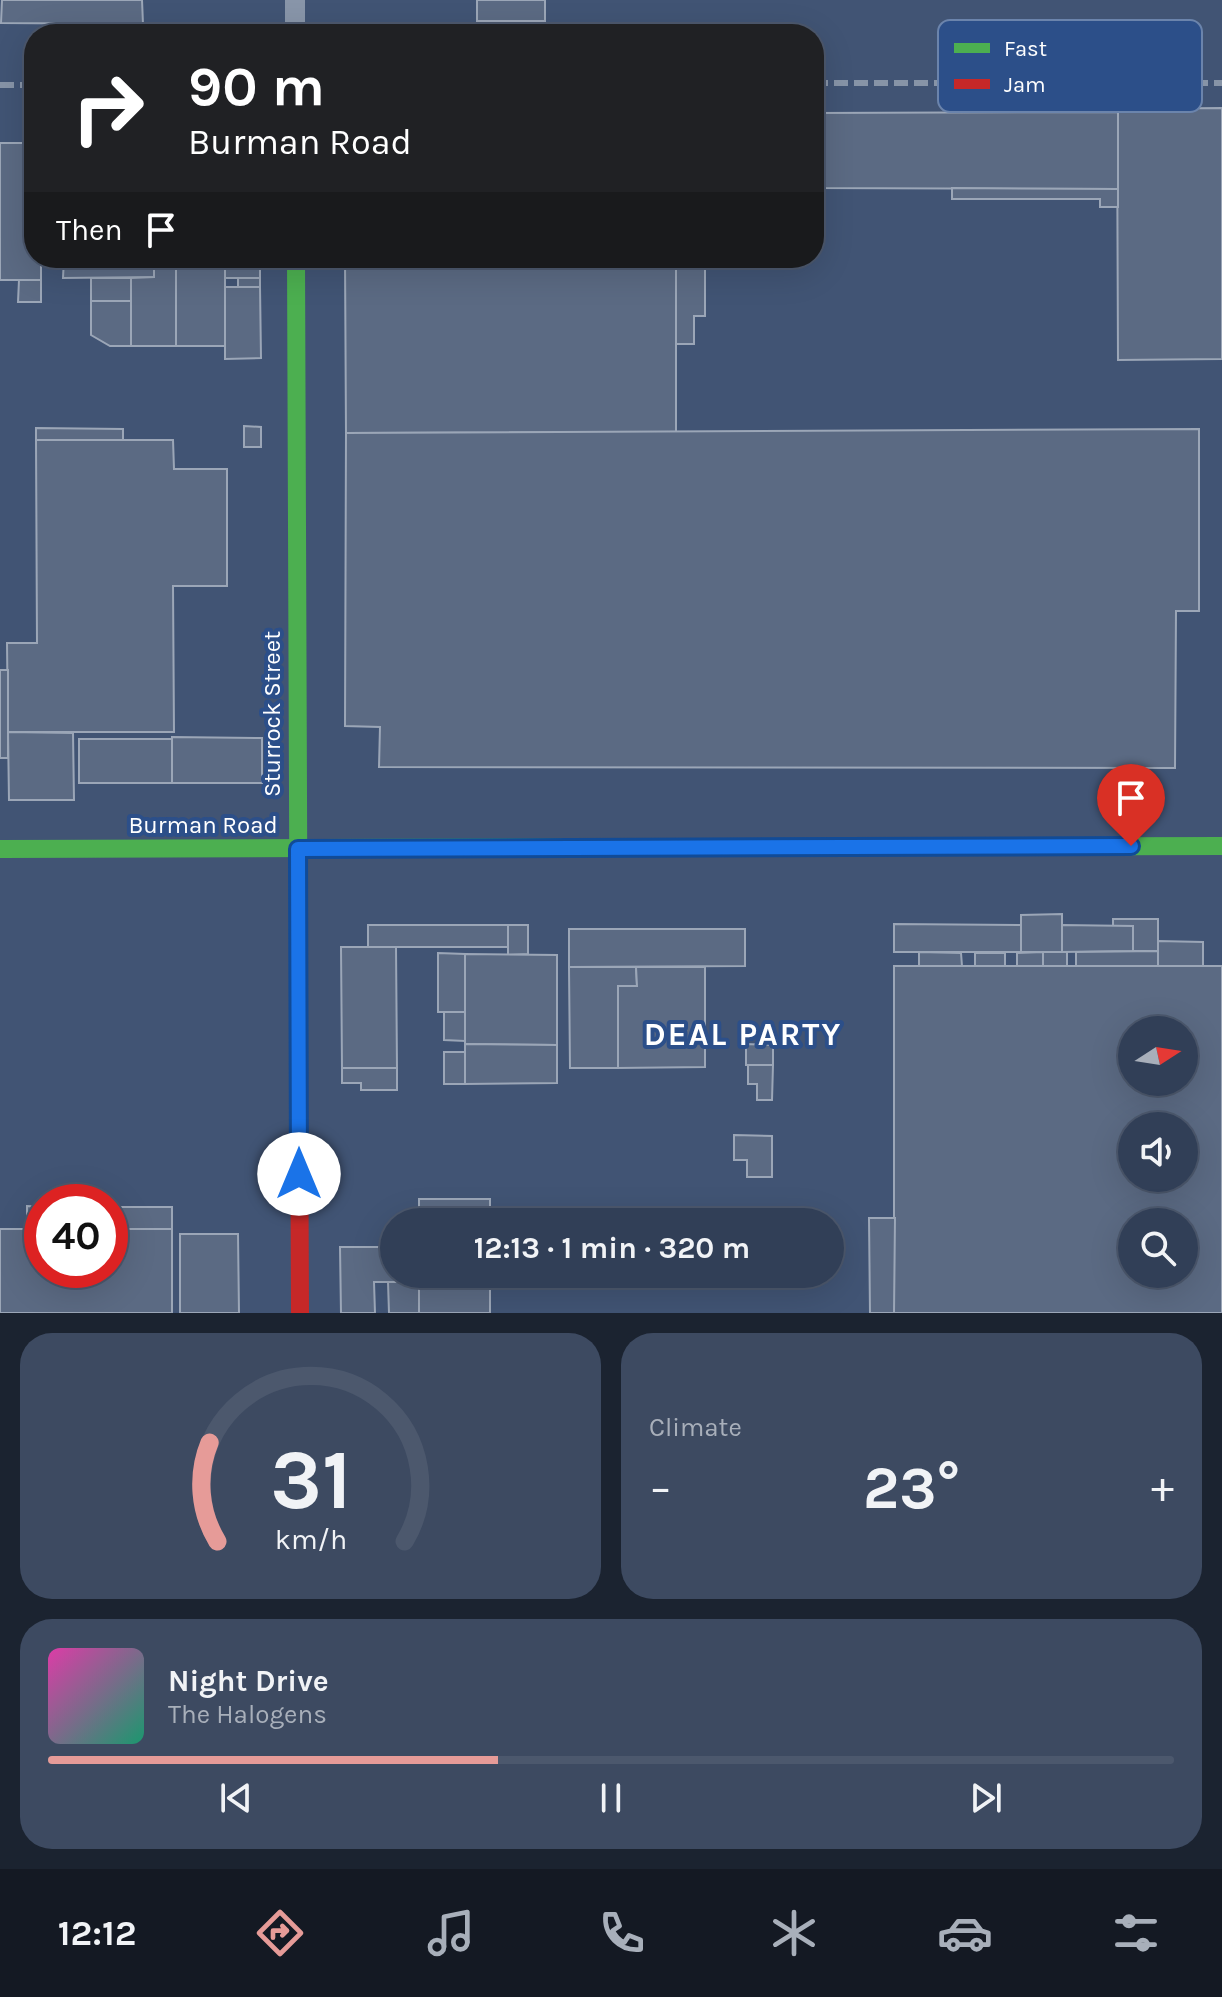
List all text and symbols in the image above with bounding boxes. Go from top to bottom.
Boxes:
legend [938,20,1202,112]
text: Fast [1004,36,1047,62]
text: 90 m [188,54,325,119]
icon: right [56,56,160,160]
text: Jam [1004,72,1046,98]
text: Burman Road [188,121,412,163]
icon: arrive [139,208,183,252]
text: Then [56,212,123,248]
street label: Sturrock Street [258,631,286,797]
pin [1097,764,1165,846]
icon: arrive [1109,776,1153,820]
street label: Burman Road [128,811,278,839]
district label: DEAL PARTY [644,1016,842,1053]
north arrow [1118,1016,1198,1096]
map controls [1118,1016,1198,1288]
button: sound [1118,1112,1198,1192]
position arrow [257,1132,341,1216]
speed limit sign: 40 [24,1184,128,1288]
button: search [1118,1208,1198,1288]
text: 12:13 · 1 min · 320 m [474,1230,750,1266]
text: Climate [649,1412,742,1443]
text: 31 [270,1432,351,1529]
text: 23° [863,1453,960,1523]
text: − [649,1462,672,1513]
text: + [1151,1462,1174,1513]
text: km/h [274,1523,347,1556]
text: Night Drive [168,1663,329,1699]
text: The Halogens [168,1699,327,1730]
icon: previous [214,1776,258,1820]
icon: pause [589,1776,633,1820]
icon: next [964,1776,1008,1820]
icon: directions [252,1905,308,1961]
icon: music [423,1905,479,1961]
icon: phone [594,1905,650,1961]
icon: climate [766,1905,822,1961]
icon: car [937,1905,993,1961]
icon: filters [1108,1905,1164,1961]
text: 12:12 [58,1912,137,1954]

